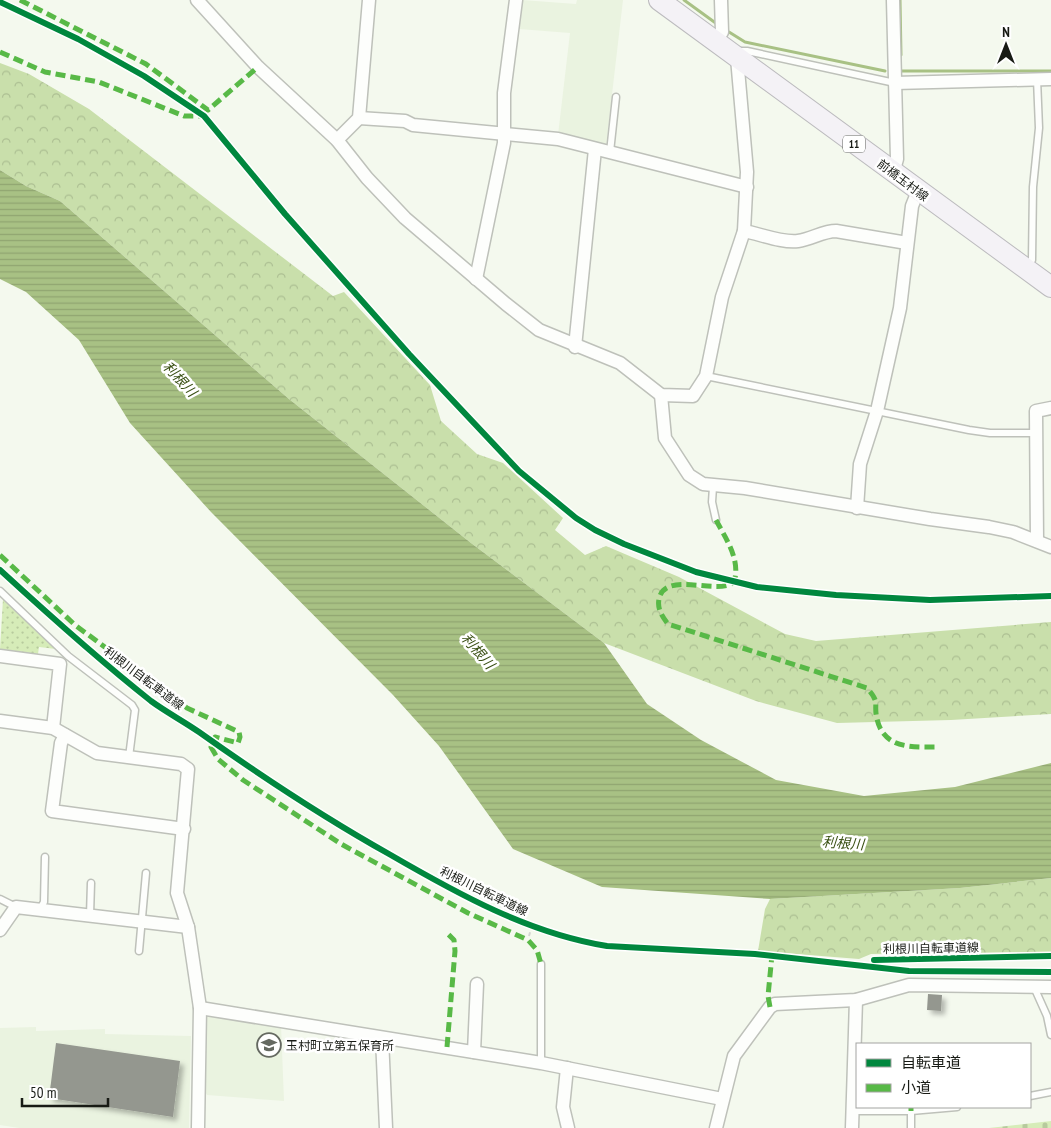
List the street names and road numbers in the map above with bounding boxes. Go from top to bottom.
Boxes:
road number: 11 [843,136,865,152]
street label: 前橋玉村線 [875,156,931,204]
street label: 利根川自転車道線 [101,643,187,713]
street label: 利根川自転車道線 [438,863,530,919]
street label: 利根川自転車道線 [883,940,979,956]

